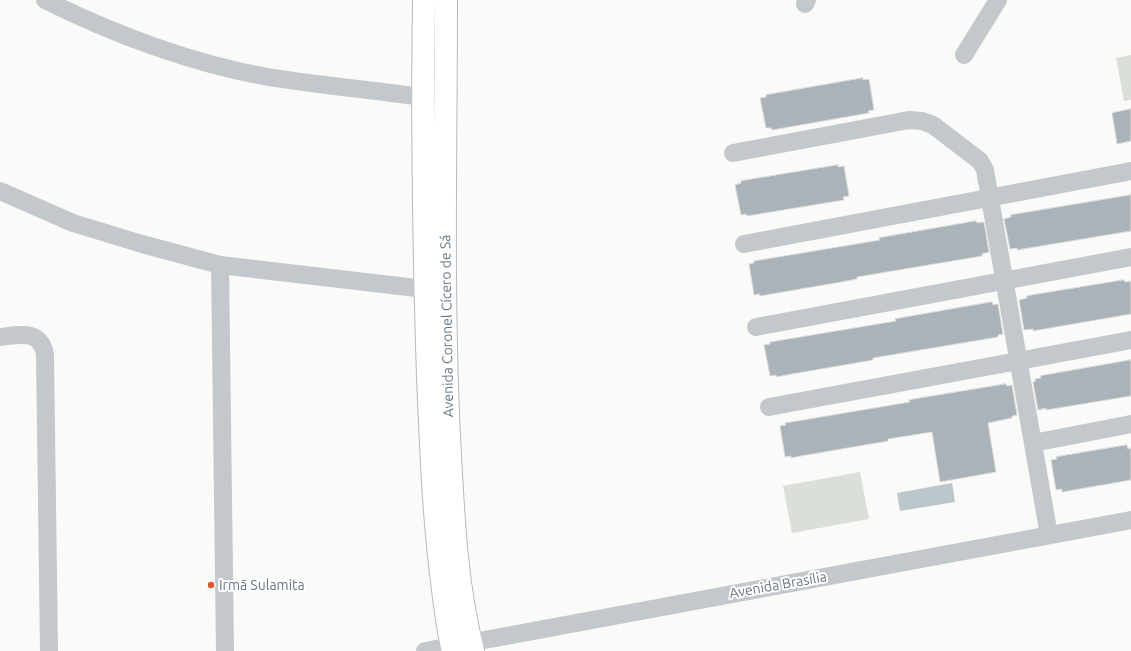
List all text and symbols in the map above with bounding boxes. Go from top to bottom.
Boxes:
street label: Avenida Coronel Cícero de Sá [437,234,457,418]
street label: Avenida Brasília [728,568,828,602]
place label: Irmã Sulamita [219,577,305,593]
marker: Irmã Sulamita [206,580,216,590]

